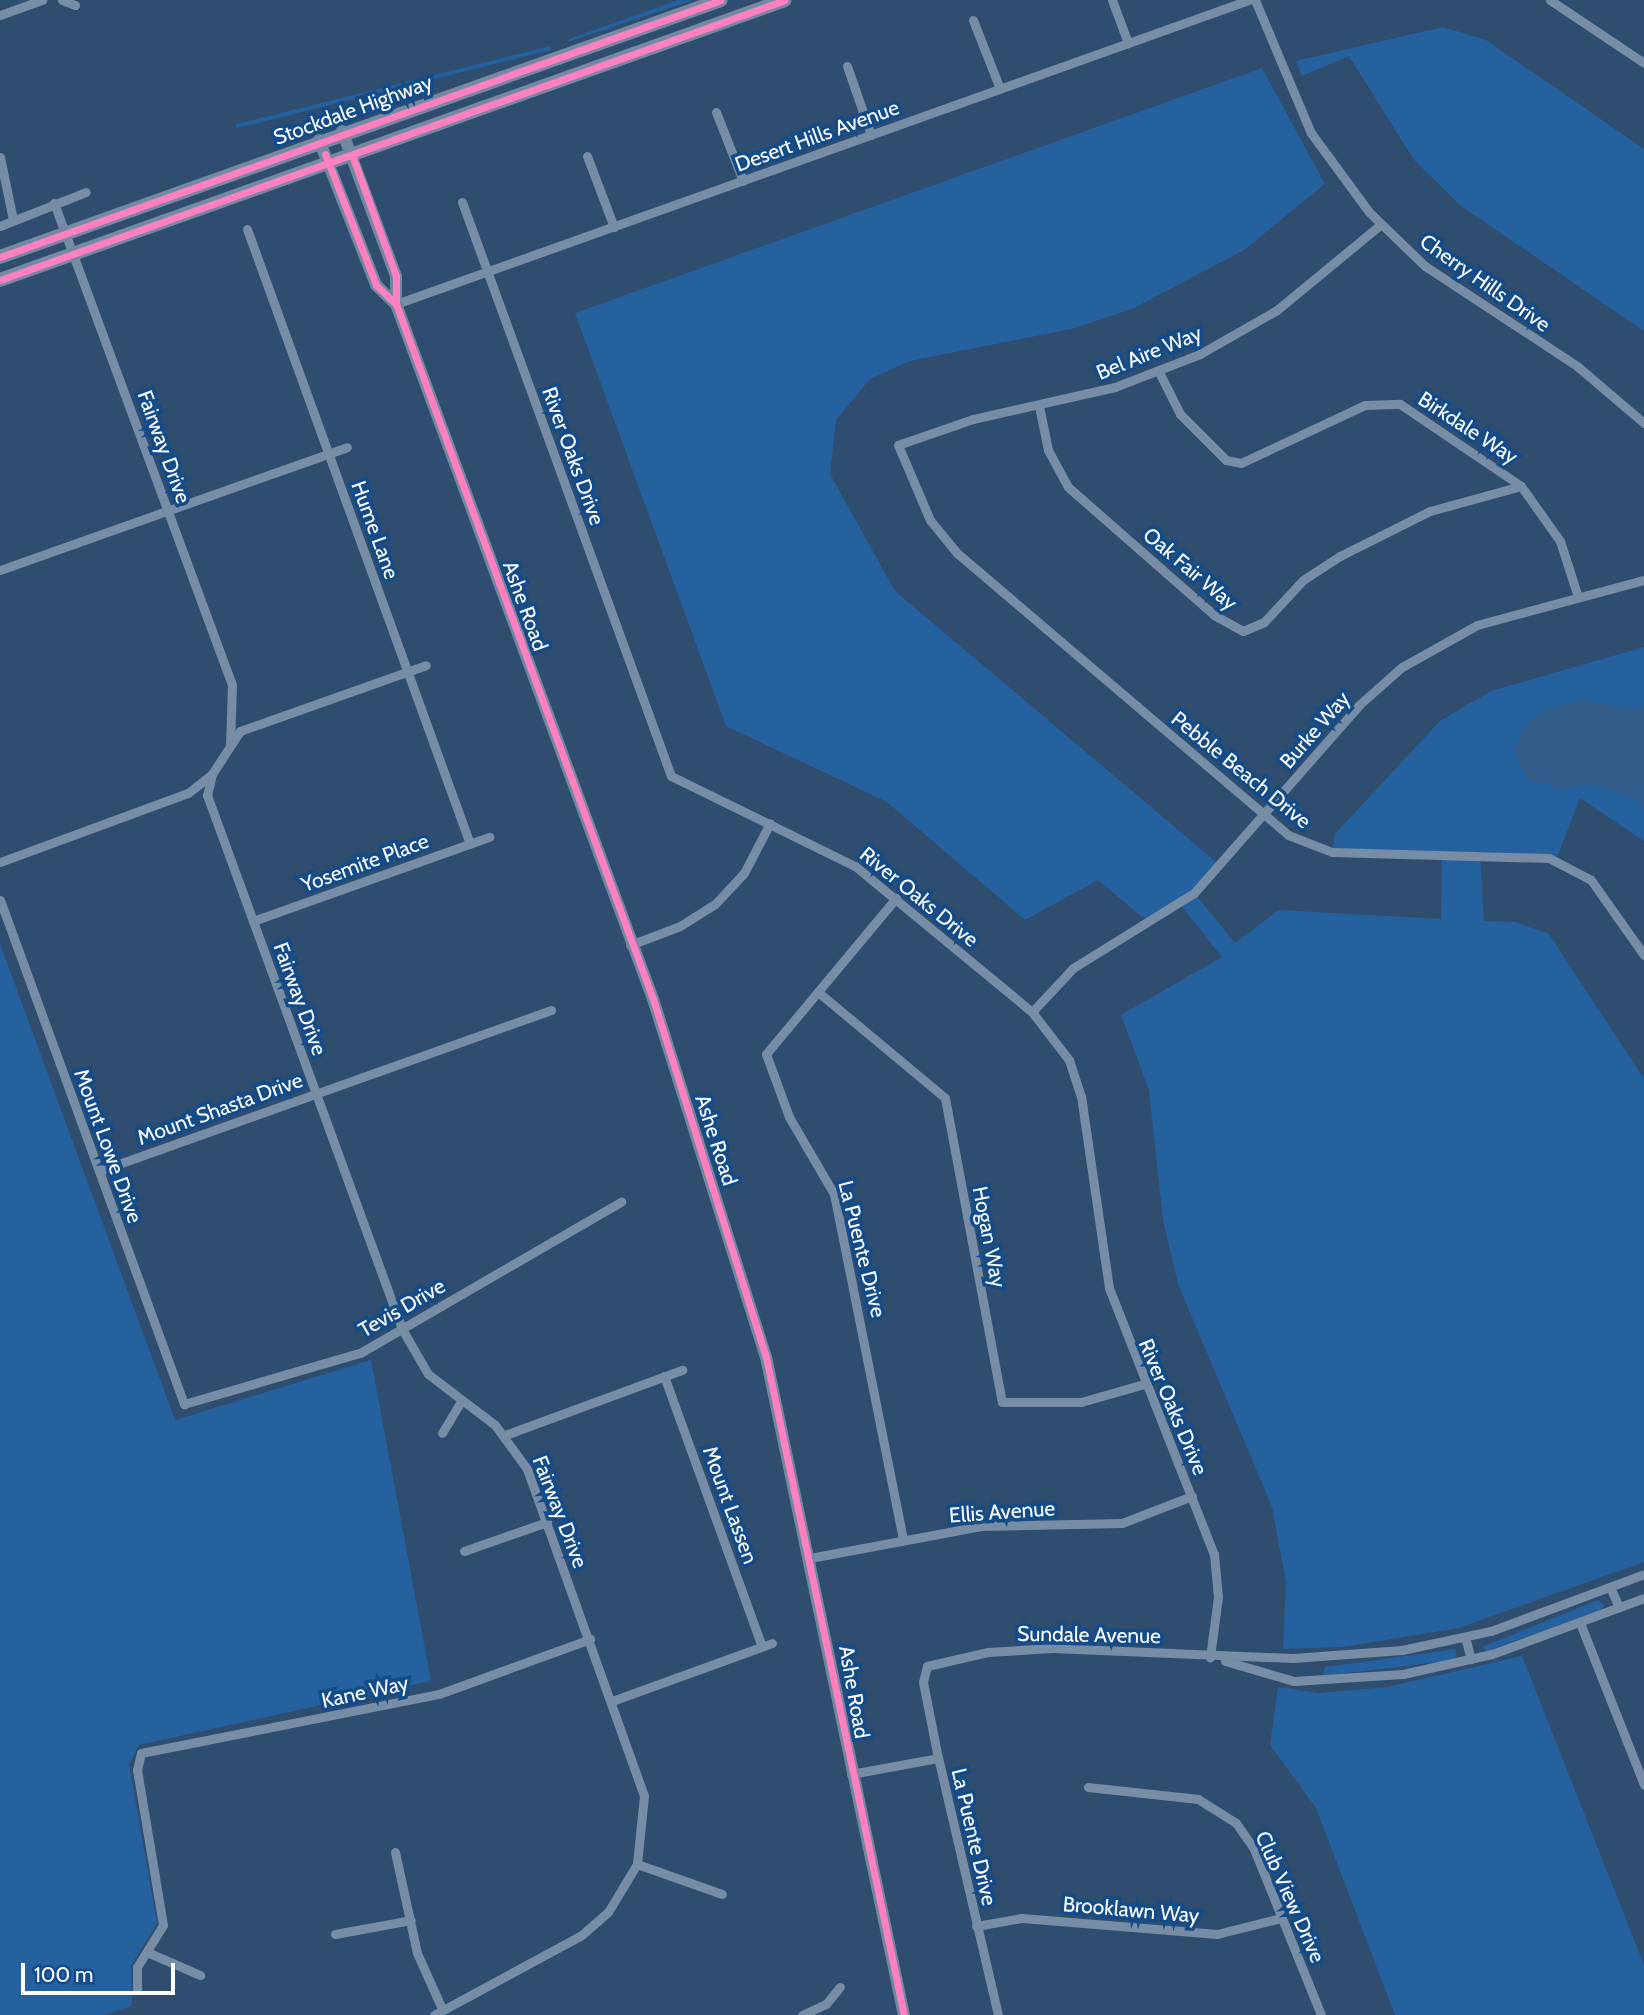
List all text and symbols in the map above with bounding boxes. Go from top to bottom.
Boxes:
street label: Stockdale Highway [270,70,436,150]
street label: Desert Hills Avenue [732,95,902,177]
street label: Cherry Hills Drive [1415,229,1555,337]
street label: Bel Aire Way [1093,320,1205,386]
street label: River Oaks Drive [536,383,610,529]
street label: Birkdale Way [1413,386,1523,470]
street label: Fairway Drive [132,387,196,507]
street label: Hume Lane [346,477,404,583]
street label: Oak Fair Way [1138,522,1242,616]
street label: Ashe Road [497,558,553,654]
street label: Burke Way [1275,686,1355,774]
street label: Pebble Beach Drive [1166,706,1316,834]
street label: Yosemite Place [298,828,432,898]
street label: River Oaks Drive [855,842,983,952]
street label: Fairway Drive [268,939,332,1059]
street label: Mount Lowe Drive [68,1065,148,1227]
street label: Mount Shasta Drive [134,1067,306,1151]
street label: Ashe Road [689,1091,743,1189]
street label: La Puente Drive [833,1178,891,1320]
street label: Hogan Way [967,1184,1011,1290]
street label: Tevis Drive [354,1273,450,1343]
street label: River Oaks Drive [1133,1335,1213,1479]
street label: Mount Lassen [697,1443,763,1567]
street label: Fairway Drive [527,1452,593,1572]
street label: Ellis Avenue [948,1496,1056,1528]
street label: Sundale Avenue [1017,1621,1161,1649]
street label: Ashe Road [833,1644,875,1740]
street label: Kane Way [319,1670,411,1714]
street label: La Puente Drive [946,1766,1002,1908]
street label: Club View Drive [1250,1827,1330,1967]
street label: Brooklawn Way [1062,1891,1200,1929]
scale bar [24,1948,178,1992]
text: 100 m [34,1962,93,1987]

